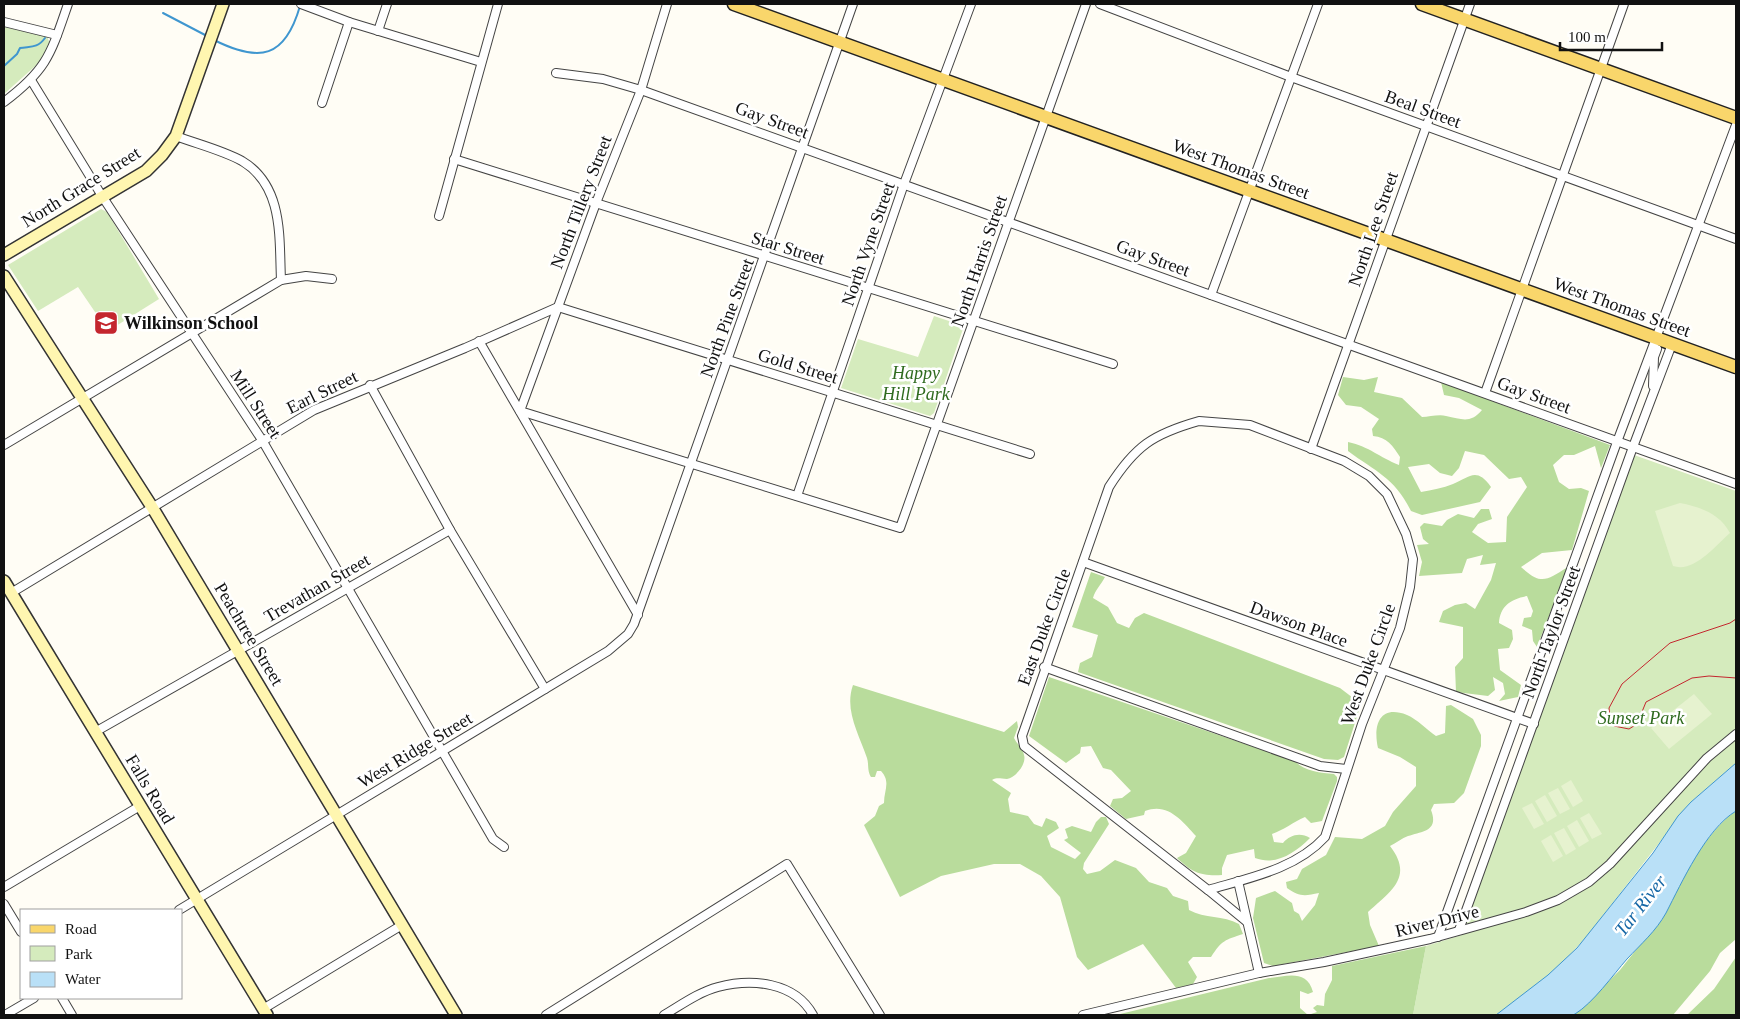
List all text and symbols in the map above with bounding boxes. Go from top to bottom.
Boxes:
scale bar [1560,20,1662,52]
text: 100 m [1568,29,1606,45]
street label: Beal Street [1382,86,1464,132]
street label: Gay Street [733,98,811,142]
street label: North Tillery Street [546,133,616,271]
street label: West Thomas Street [1170,135,1312,203]
street label: North Grace Street [18,142,144,232]
street label: North Lee Street [1344,169,1402,289]
street label: North Vyne Street [837,179,899,309]
street label: North Harris Street [947,193,1011,329]
street label: Star Street [749,227,827,269]
street label: Gay Street [1114,236,1192,280]
street label: North Pine Street [696,256,758,380]
street label: West Thomas Street [1551,273,1693,341]
school or university icon: Wilkinson School [93,310,119,336]
place label: Wilkinson School [124,313,258,333]
street label: Gold Street [756,344,840,388]
park label: Happy Hill Park [881,363,951,404]
street label: Mill Street [227,366,285,442]
street label: Earl Street [283,366,361,418]
street label: Gay Street [1495,373,1573,417]
street label: Trevathan Street [261,550,373,626]
street label: North Taylor Street [1518,563,1584,701]
street label: East Duke Circle [1014,566,1074,688]
street label: Peachtree Street [210,579,288,689]
street label: Dawson Place [1247,597,1351,651]
street label: West Duke Circle [1337,601,1399,727]
street label: West Ridge Street [354,708,476,792]
park label: Sunset Park [1598,708,1685,728]
street label: Falls Road [121,751,179,827]
water label: Tar River [1610,870,1671,940]
street label: River Drive [1393,901,1481,941]
legend [20,909,182,999]
text: Road [65,921,97,937]
text: Park [65,946,93,962]
text: Water [65,971,100,987]

